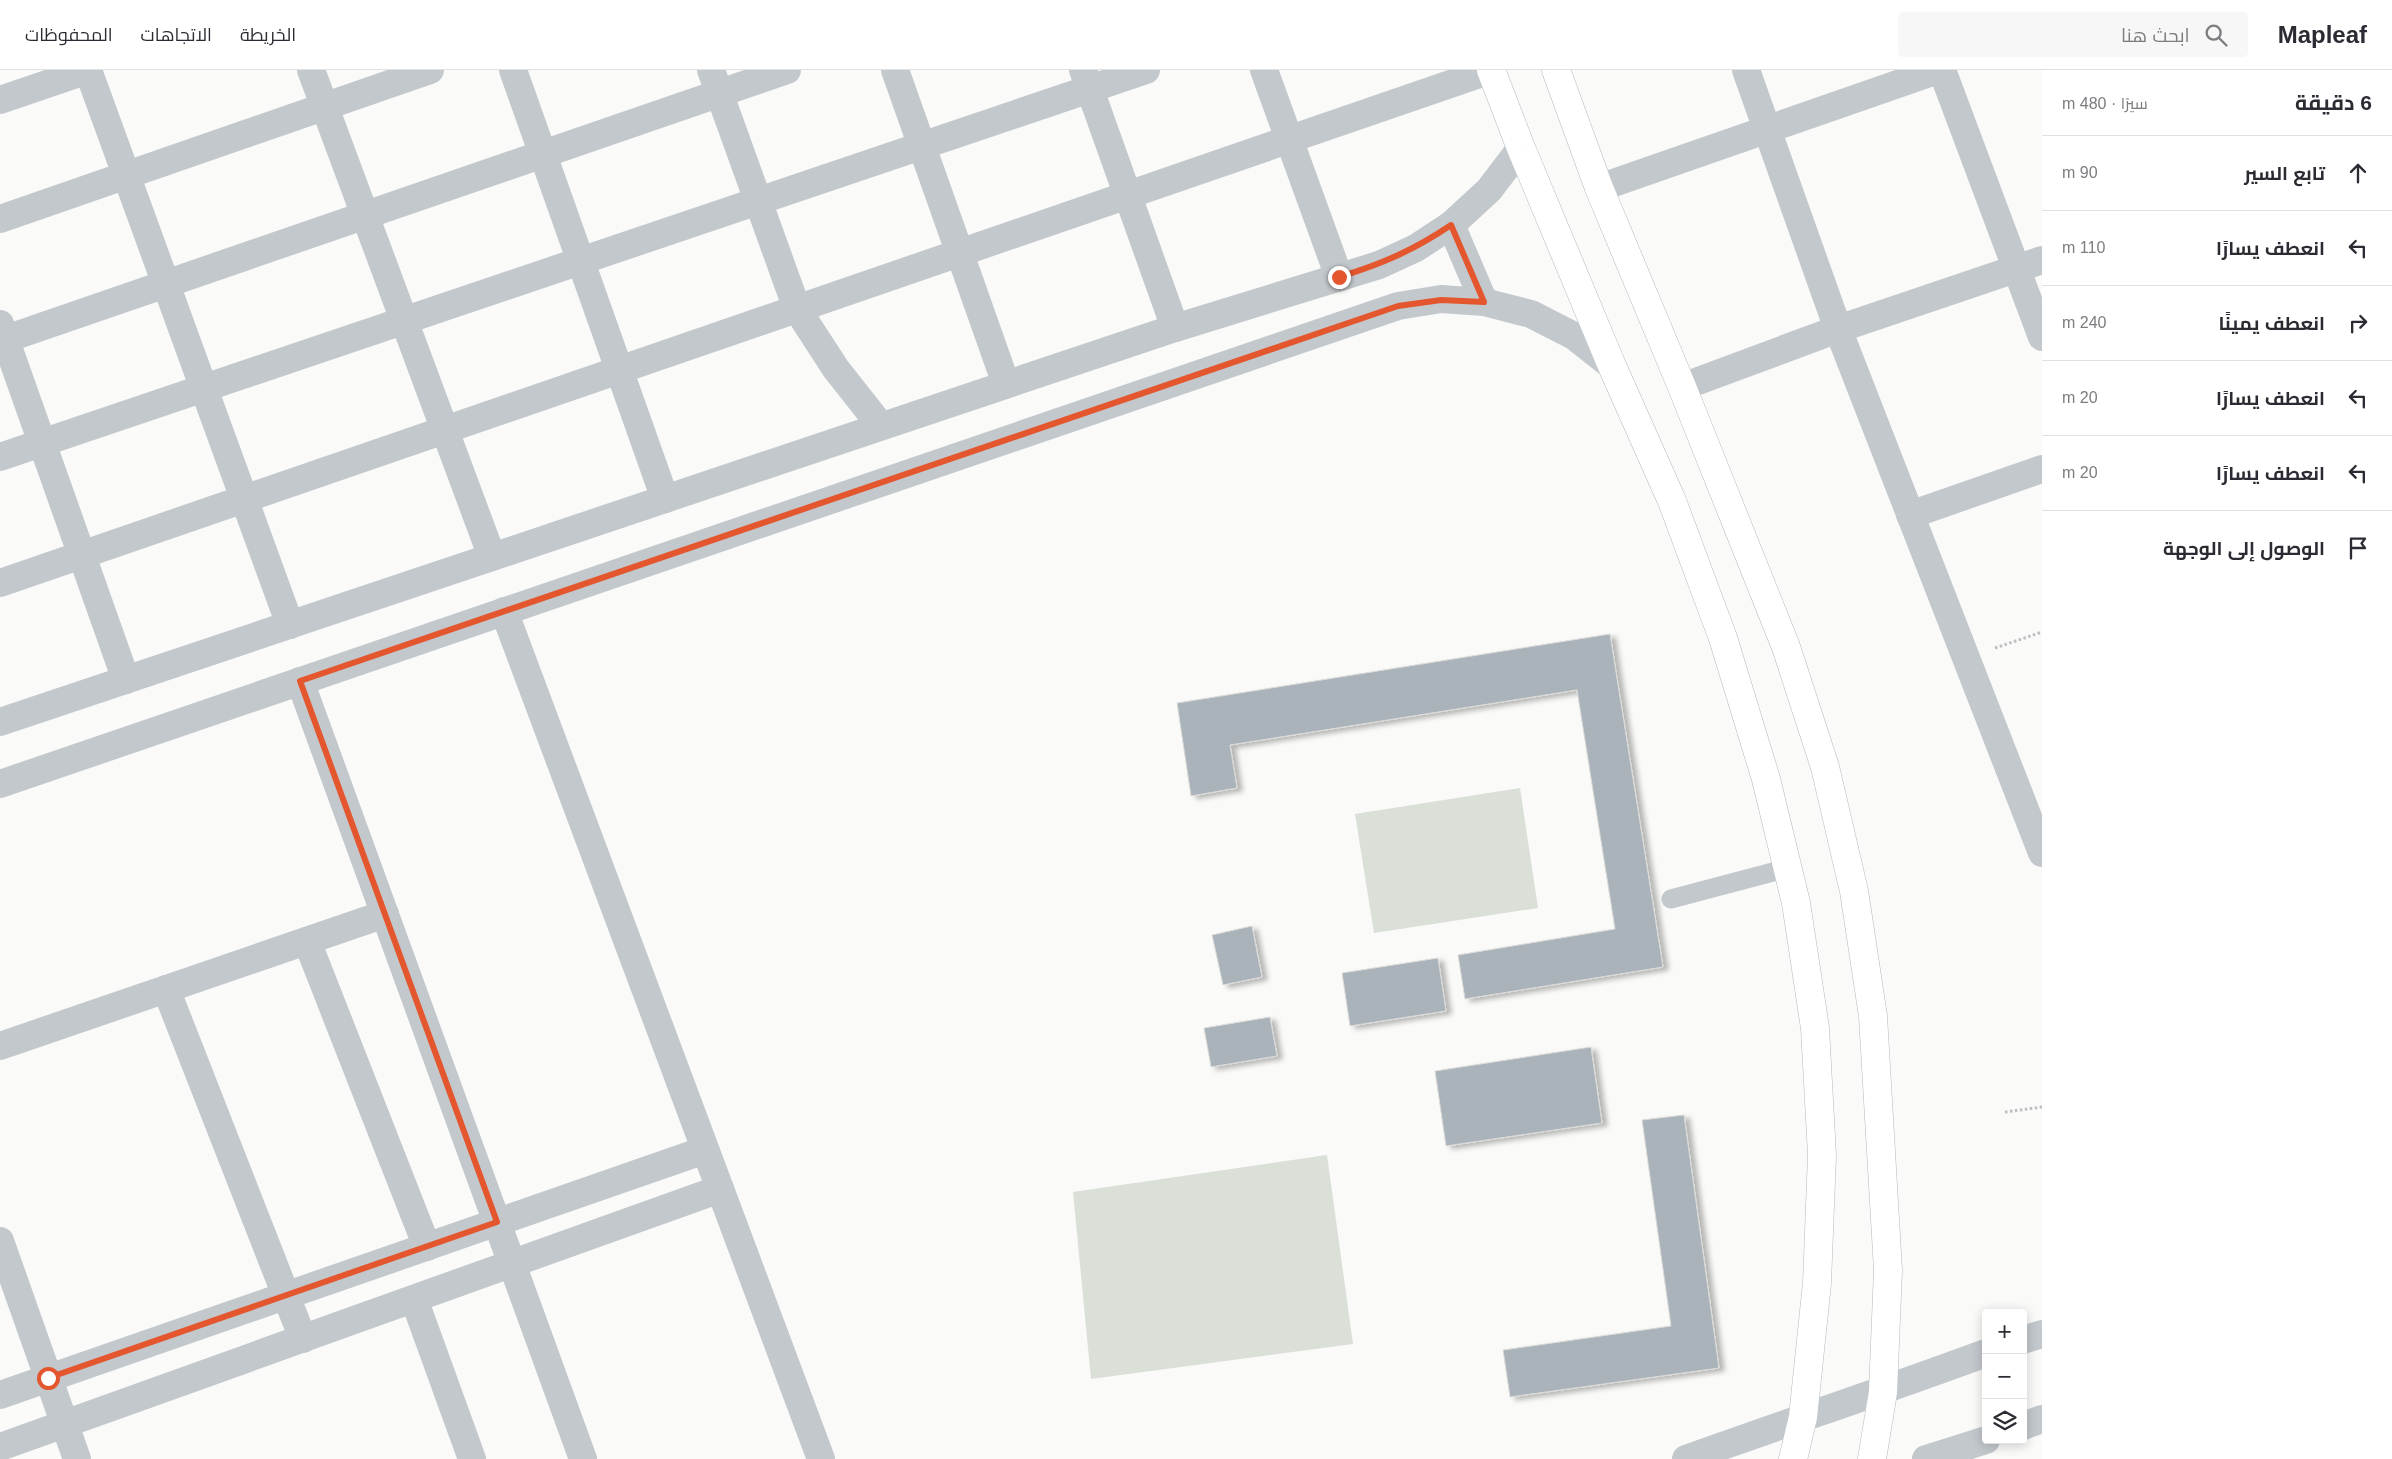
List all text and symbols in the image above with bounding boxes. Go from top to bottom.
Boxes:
search box [1898,12,2248,57]
icon: search [2202,21,2230,49]
text: Mapleaf [2278,21,2367,48]
text: المحفوظات [25,25,113,45]
text: الاتجاهات [141,25,212,45]
text: الخريطة [240,25,296,45]
text: ابحث هنا [2121,25,2190,46]
text: 6 دقيقة [2295,91,2372,114]
text: سيرًا · 480 m [2062,95,2148,112]
icon: ahead [2344,159,2372,187]
text: تابع السير [2244,163,2325,184]
text: 90 m [2062,164,2098,181]
icon: left [2344,234,2372,262]
text: انعطف يسارًا [2216,238,2325,259]
text: 110 m [2062,239,2105,256]
route end [1328,266,1351,289]
icon: right [2344,309,2372,337]
text: انعطف يمينًا [2218,313,2325,334]
text: 240 m [2062,314,2106,331]
icon: left [2344,384,2372,412]
text: انعطف يسارًا [2216,388,2325,409]
text: 20 m [2062,389,2098,406]
icon: left [2344,459,2372,487]
text: انعطف يسارًا [2216,463,2325,484]
text: 20 m [2062,464,2098,481]
icon: arrive [2344,534,2372,562]
text: الوصول إلى الوجهة [2163,538,2325,559]
map controls [1982,1309,2027,1444]
button: + [1982,1309,2027,1354]
button: − [1982,1354,2027,1399]
route start [37,1367,60,1390]
button: layers [1982,1399,2027,1444]

